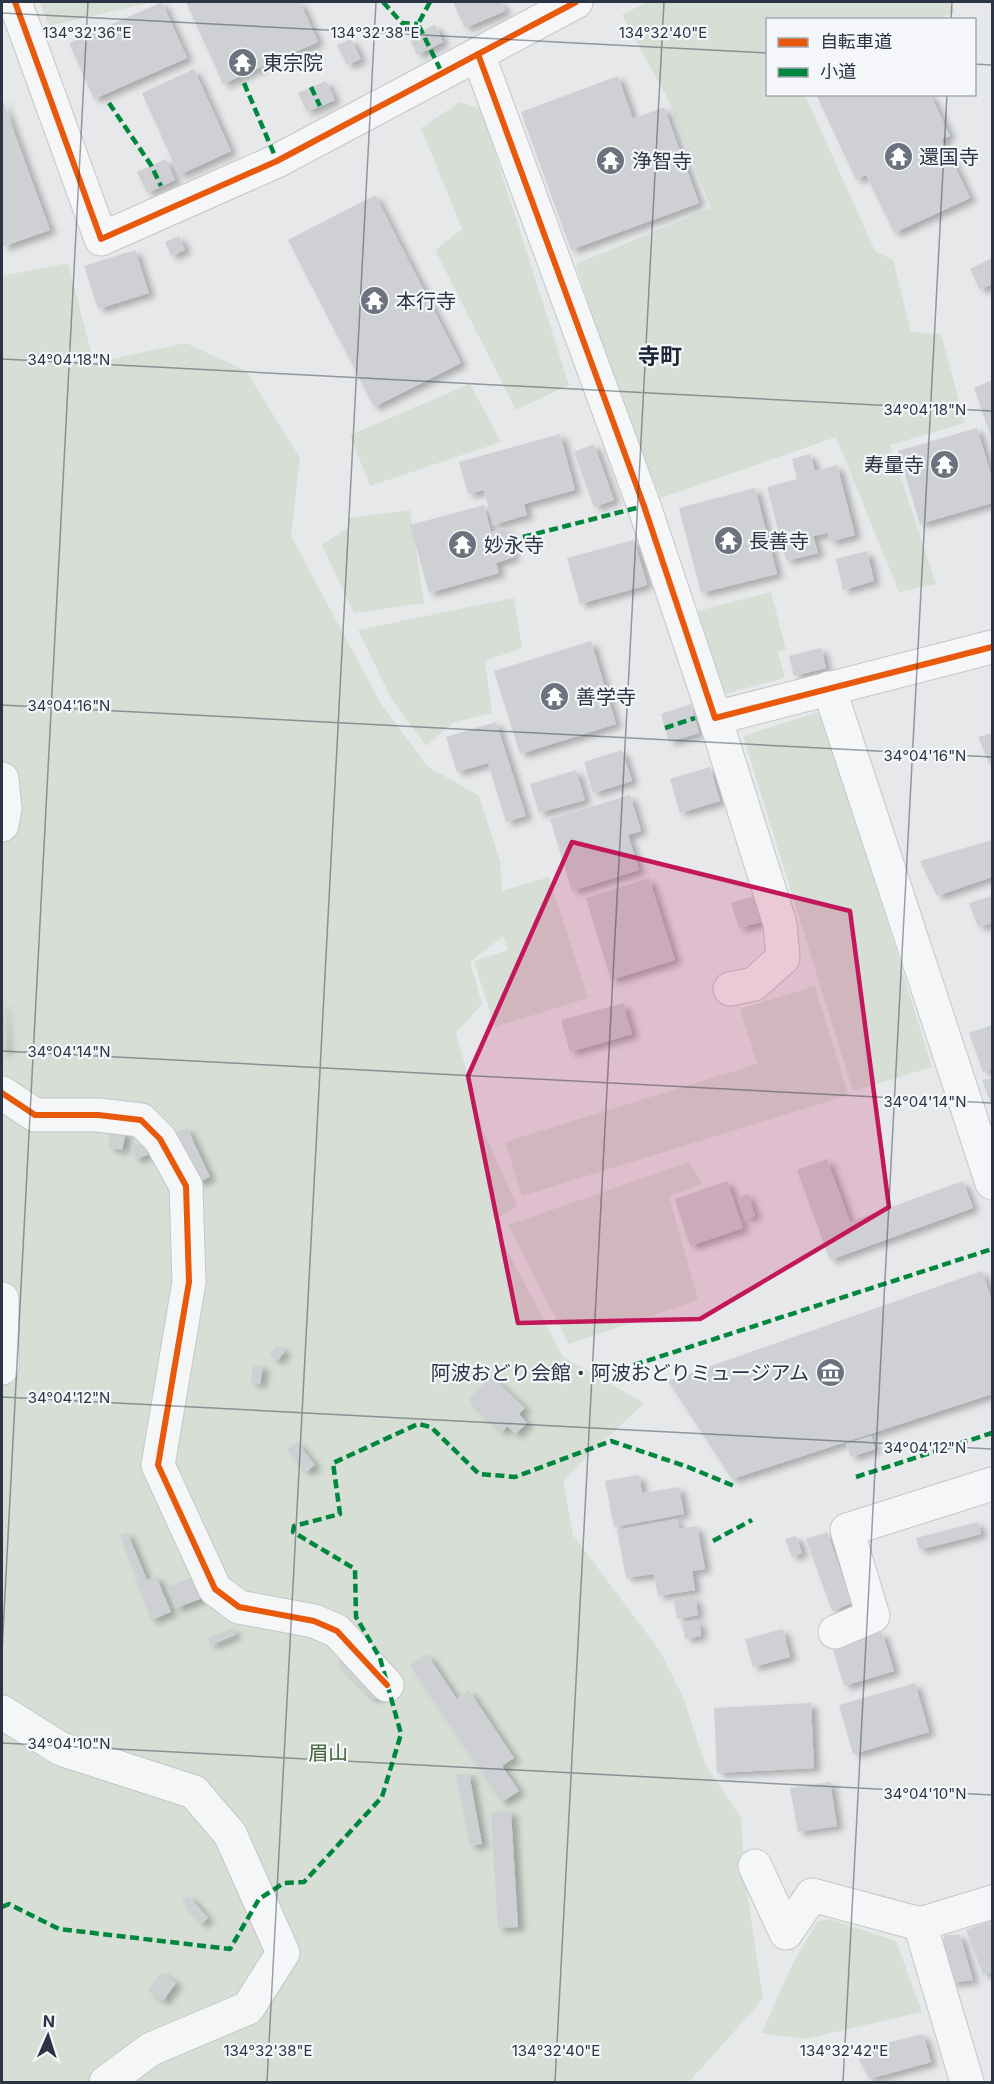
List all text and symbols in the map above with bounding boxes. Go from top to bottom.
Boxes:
legend [766,18,976,96]
text: 134°32'36"E [42,23,132,42]
text: 134°32'38"E [330,23,420,42]
text: 134°32'40"E [619,23,707,42]
text: 自転車道 [820,31,892,52]
temple icon: 東宗院 [226,47,258,79]
place label: 東宗院 [263,51,323,75]
text: 小道 [820,61,856,82]
temple icon: 還国寺 [882,141,914,173]
temple icon: 浄智寺 [595,145,627,177]
place label: 還国寺 [919,145,979,169]
place label: 浄智寺 [632,149,692,173]
temple icon: 本行寺 [359,285,391,317]
place label: 本行寺 [396,289,456,313]
district label: 寺町 [638,343,682,369]
text: 34°04'18"N [28,350,110,369]
text: 34°04'18"N [884,400,966,419]
temple icon: 寿量寺 [929,449,961,481]
place label: 寿量寺 [864,453,924,477]
temple icon: 長善寺 [712,525,744,557]
temple icon: 妙永寺 [447,529,479,561]
place label: 長善寺 [749,529,809,553]
place label: 妙永寺 [484,533,544,557]
temple icon: 善学寺 [539,681,571,713]
place label: 善学寺 [576,685,636,709]
text: 34°04'16"N [28,696,110,715]
text: 34°04'16"N [884,746,966,765]
text: 34°04'14"N [27,1042,111,1061]
text: 34°04'14"N [883,1092,967,1111]
museum icon: 阿波おどり会館・阿波おどりミュージアム [814,1357,846,1389]
place label: 阿波おどり会館・阿波おどりミュージアム [431,1361,809,1385]
text: 34°04'12"N [28,1388,110,1407]
text: 34°04'12"N [884,1438,966,1457]
text: 34°04'10"N [28,1734,111,1753]
park label: 眉山 [308,1741,348,1765]
text: 34°04'10"N [884,1784,967,1803]
north arrow [18,2006,78,2066]
text: N [42,2011,55,2031]
text: 134°32'38"E [223,2041,313,2060]
text: 134°32'40"E [512,2041,600,2060]
text: 134°32'42"E [800,2041,888,2060]

